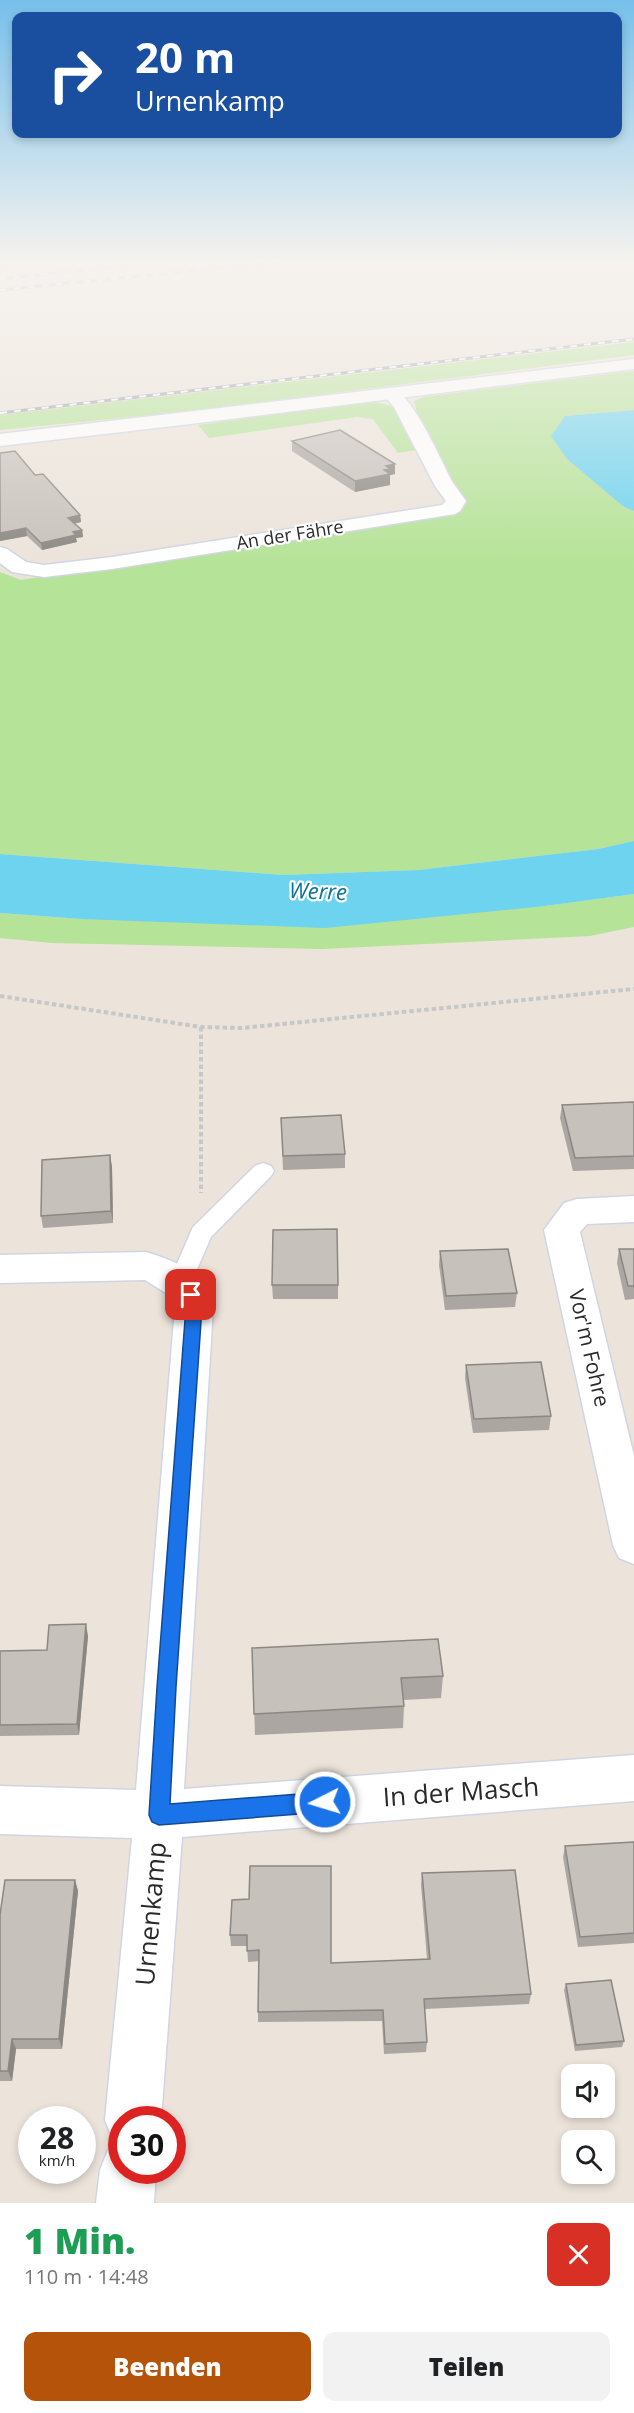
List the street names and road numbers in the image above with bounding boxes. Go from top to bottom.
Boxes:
street label: An der Fähre [235,514,345,554]
street label: Vor'm Fohre [563,1286,617,1409]
street label: In der Masch [382,1768,540,1814]
street label: Urnenkamp [126,1841,174,1987]

